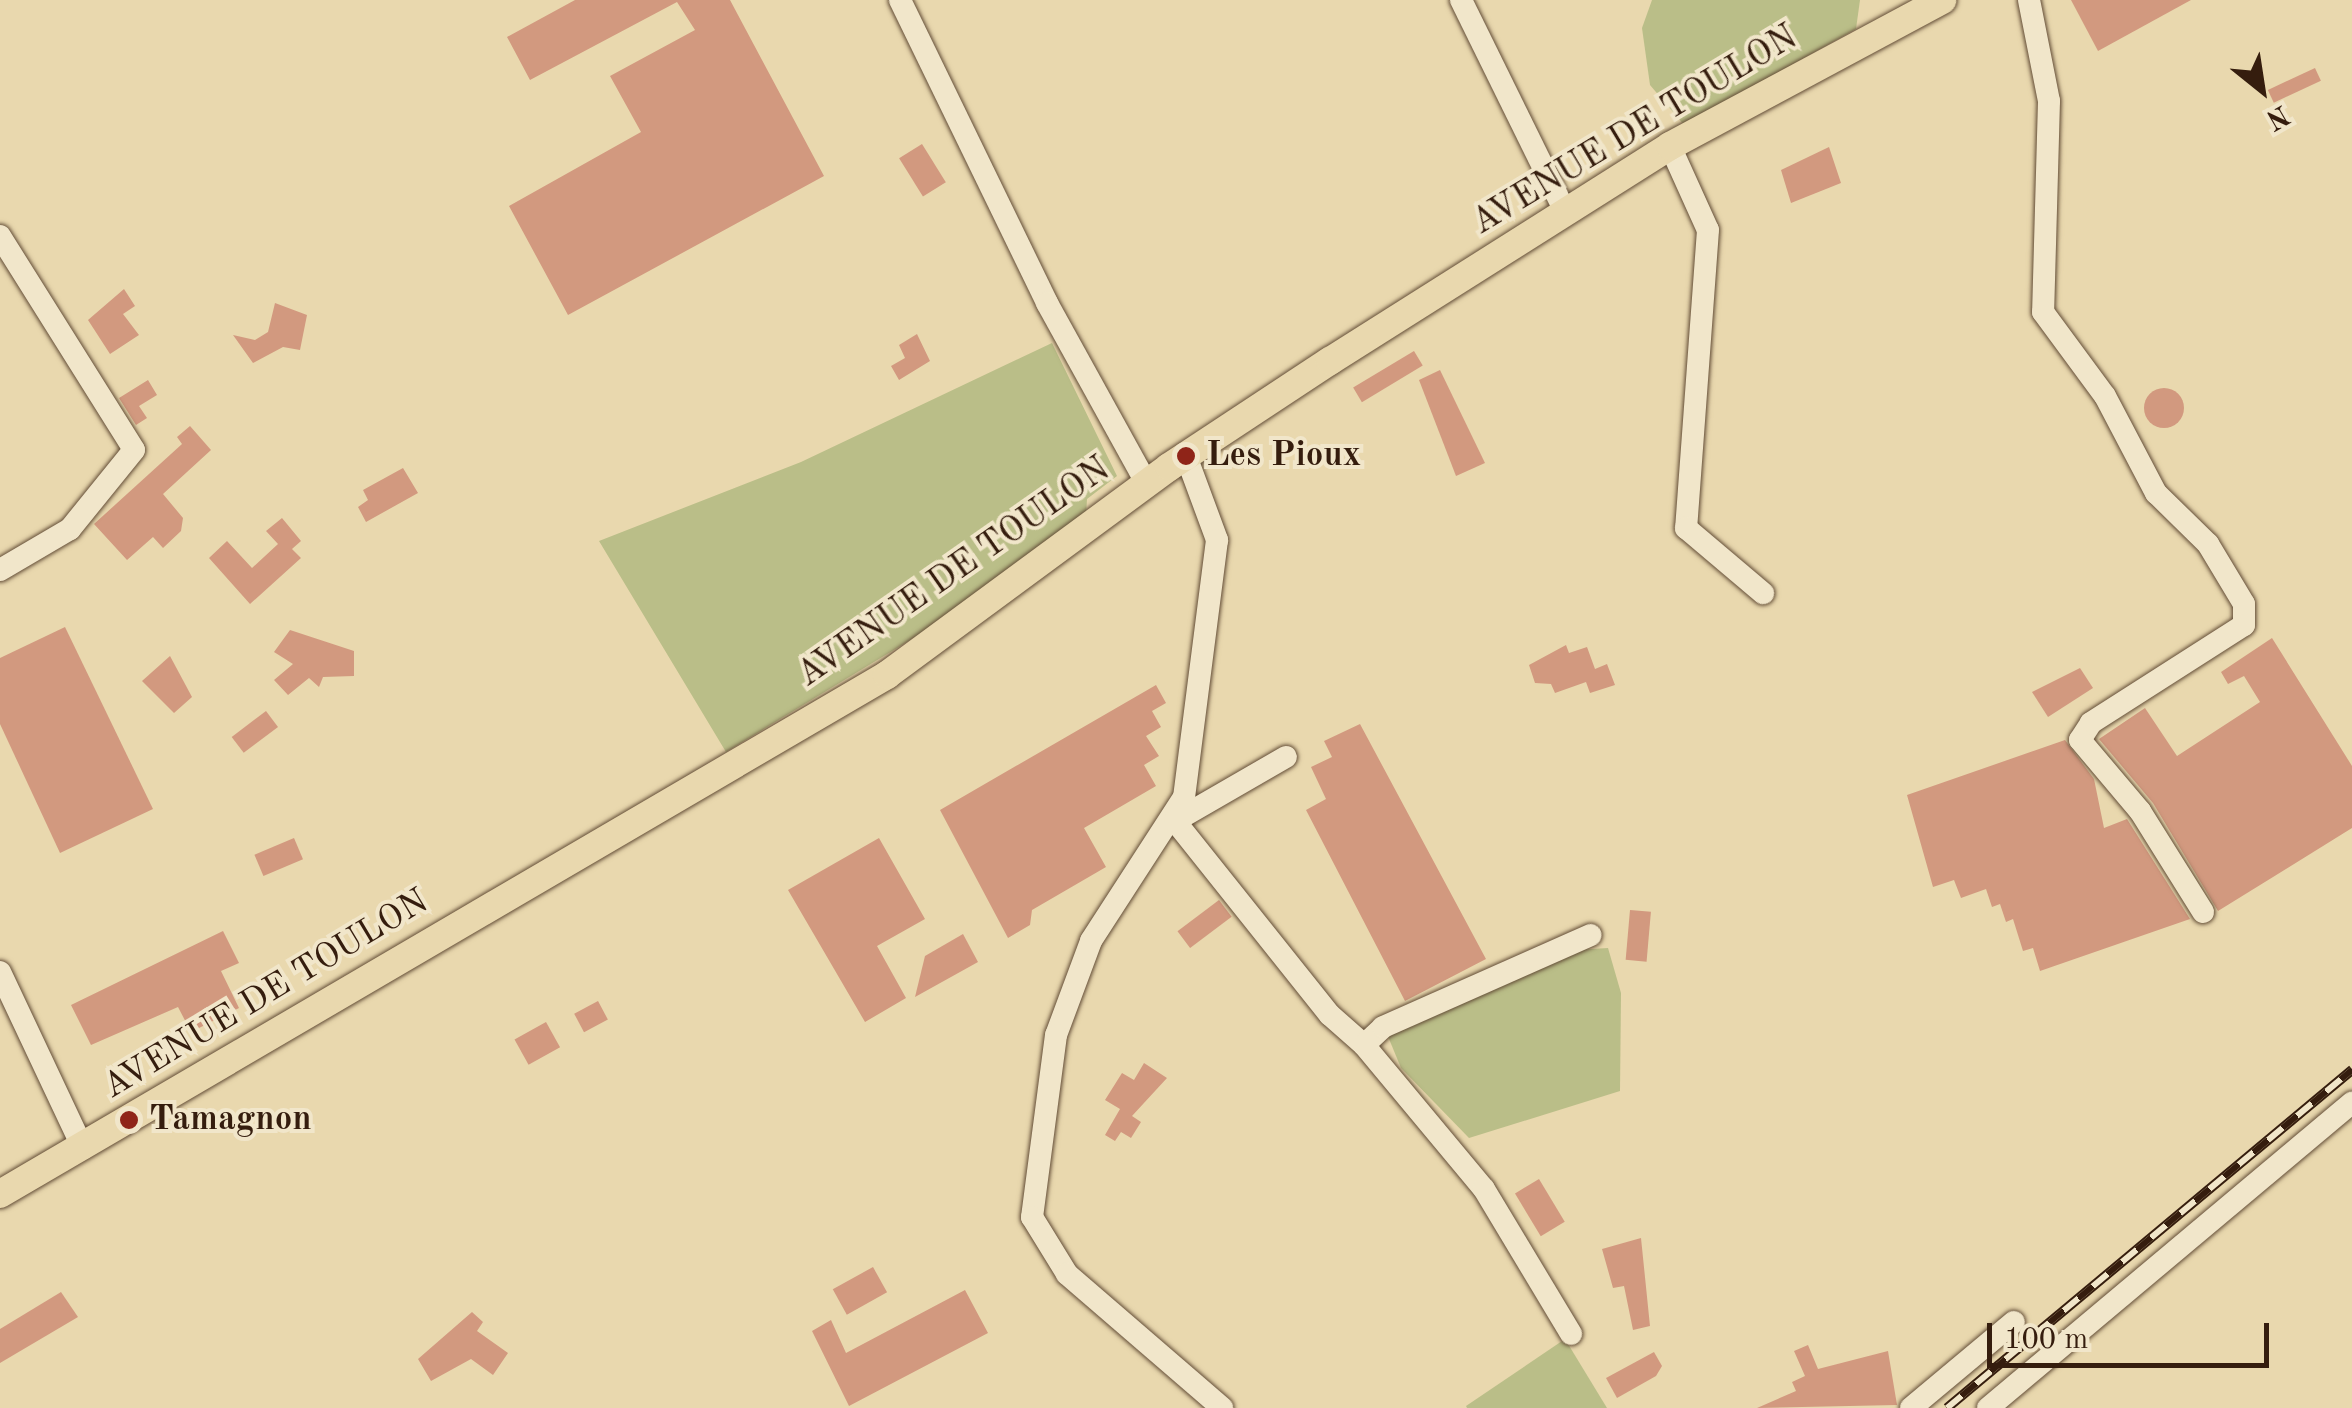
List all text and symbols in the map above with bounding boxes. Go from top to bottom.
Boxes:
street label: AVENUE DE TOULON [1465,17,1805,245]
north arrow [2212,40,2312,140]
text: N [2261,99,2293,133]
place label: Les Pioux [1206,435,1361,477]
marker: Les Pioux [1175,445,1197,467]
street label: AVENUE DE TOULON [789,449,1119,697]
street label: AVENUE DE TOULON [96,881,436,1109]
place label: Tamagnon [149,1099,312,1141]
marker: Tamagnon [118,1109,140,1131]
scale bar [1992,1303,2274,1365]
text: 100 m [2004,1325,2088,1355]

